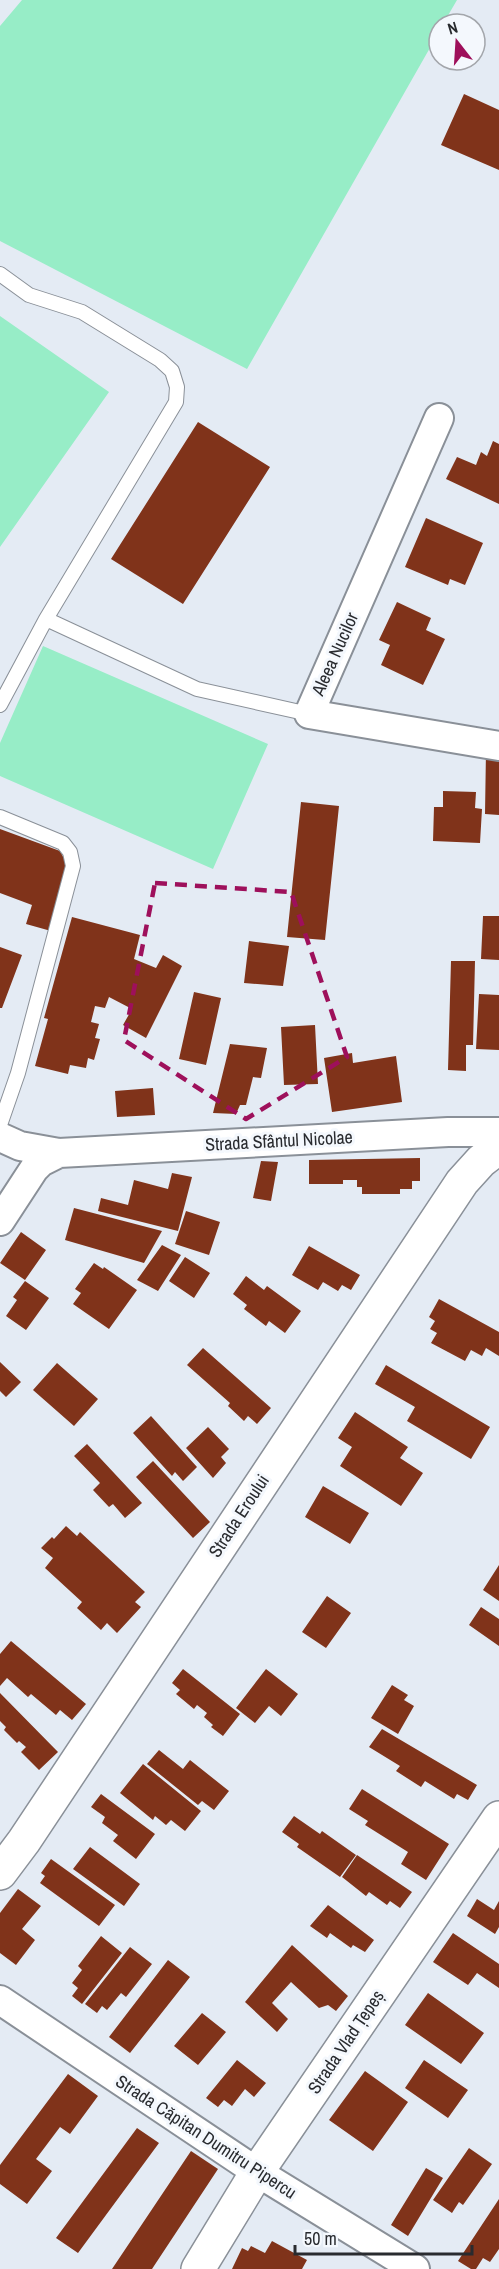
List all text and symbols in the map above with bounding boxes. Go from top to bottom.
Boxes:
north arrow [427,12,487,72]
text: N [445,16,460,40]
street label: Aleea Nucilor [305,608,364,700]
street label: Strada Sfântul Nicolae [205,1124,353,1157]
street label: Strada Eroului [202,1469,275,1562]
street label: Strada Vlad Țepeș [302,1985,390,2099]
street label: Strada Căpitan Dumitru Pipercu [111,2069,302,2204]
scale bar [295,2218,472,2256]
text: 50 m [304,2226,337,2251]

